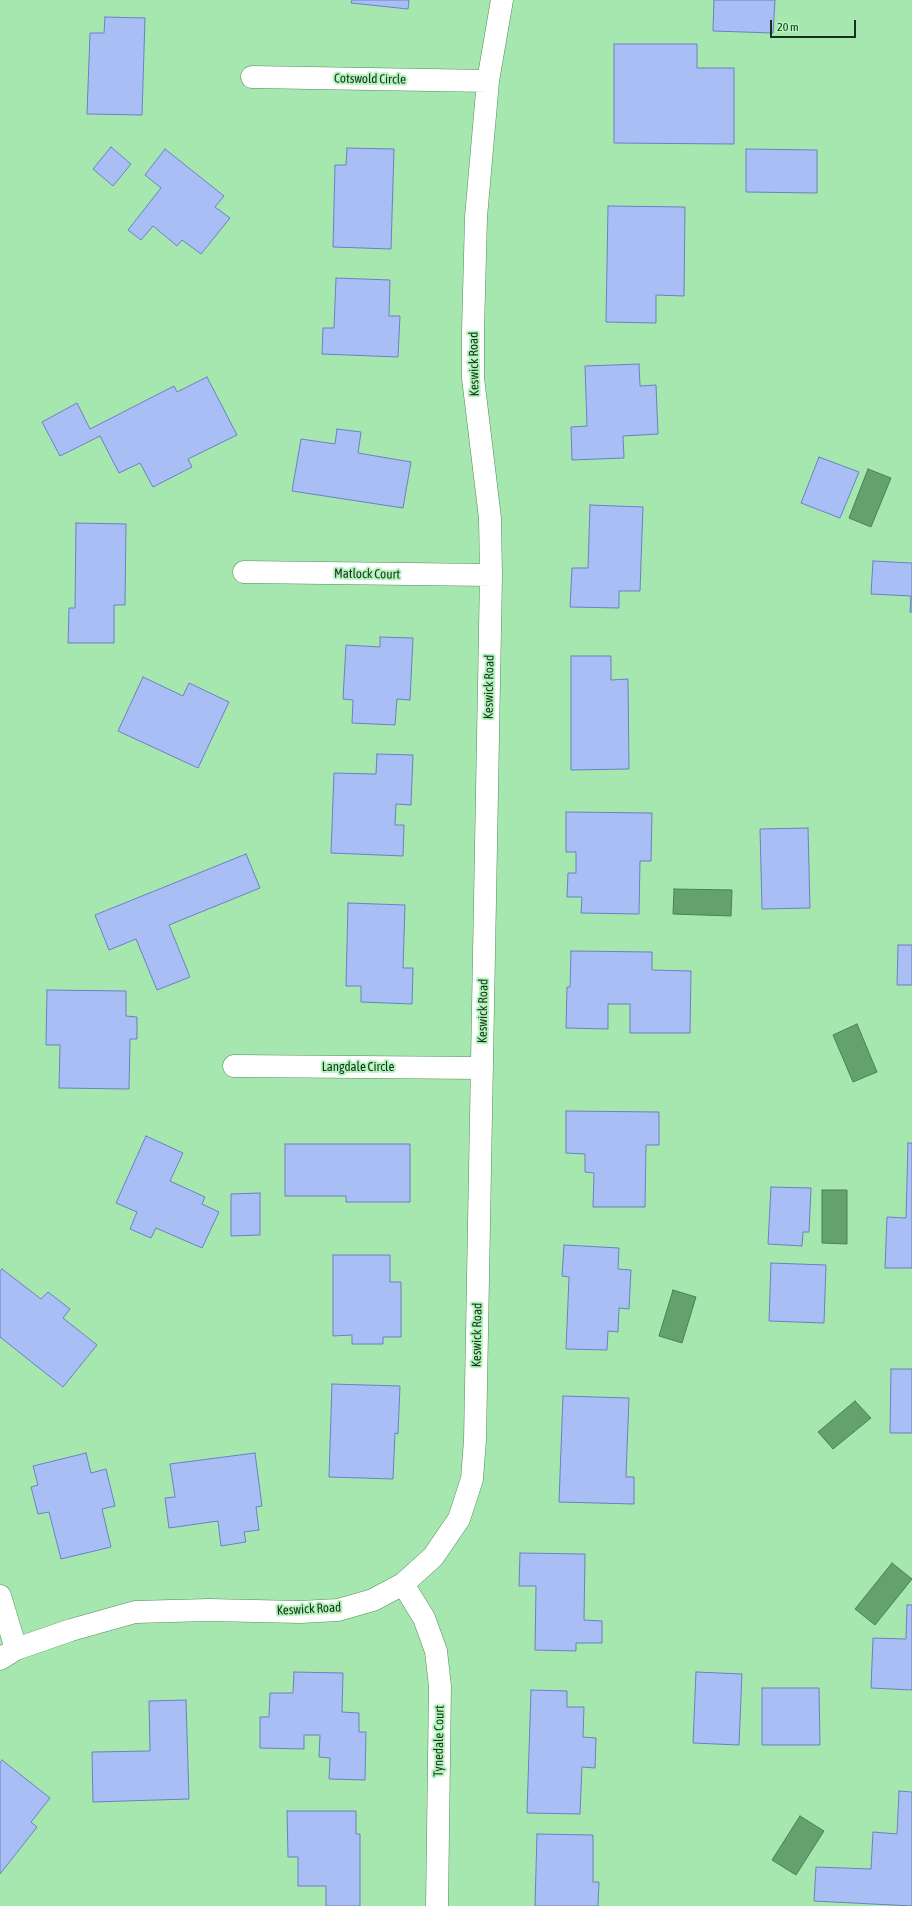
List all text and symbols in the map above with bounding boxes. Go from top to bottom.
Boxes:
scale bar [772,12,858,38]
text: 20 m [777,20,799,34]
street label: Cotswold Circle [334,71,406,87]
street label: Keswick Road [466,332,482,396]
street label: Matlock Court [334,566,400,582]
street label: Keswick Road [481,655,497,719]
street label: Keswick Road [475,979,491,1043]
street label: Langdale Circle [322,1059,394,1075]
street label: Keswick Road [469,1303,485,1367]
street label: Keswick Road [276,1600,342,1618]
street label: Tynedale Court [431,1705,447,1777]

